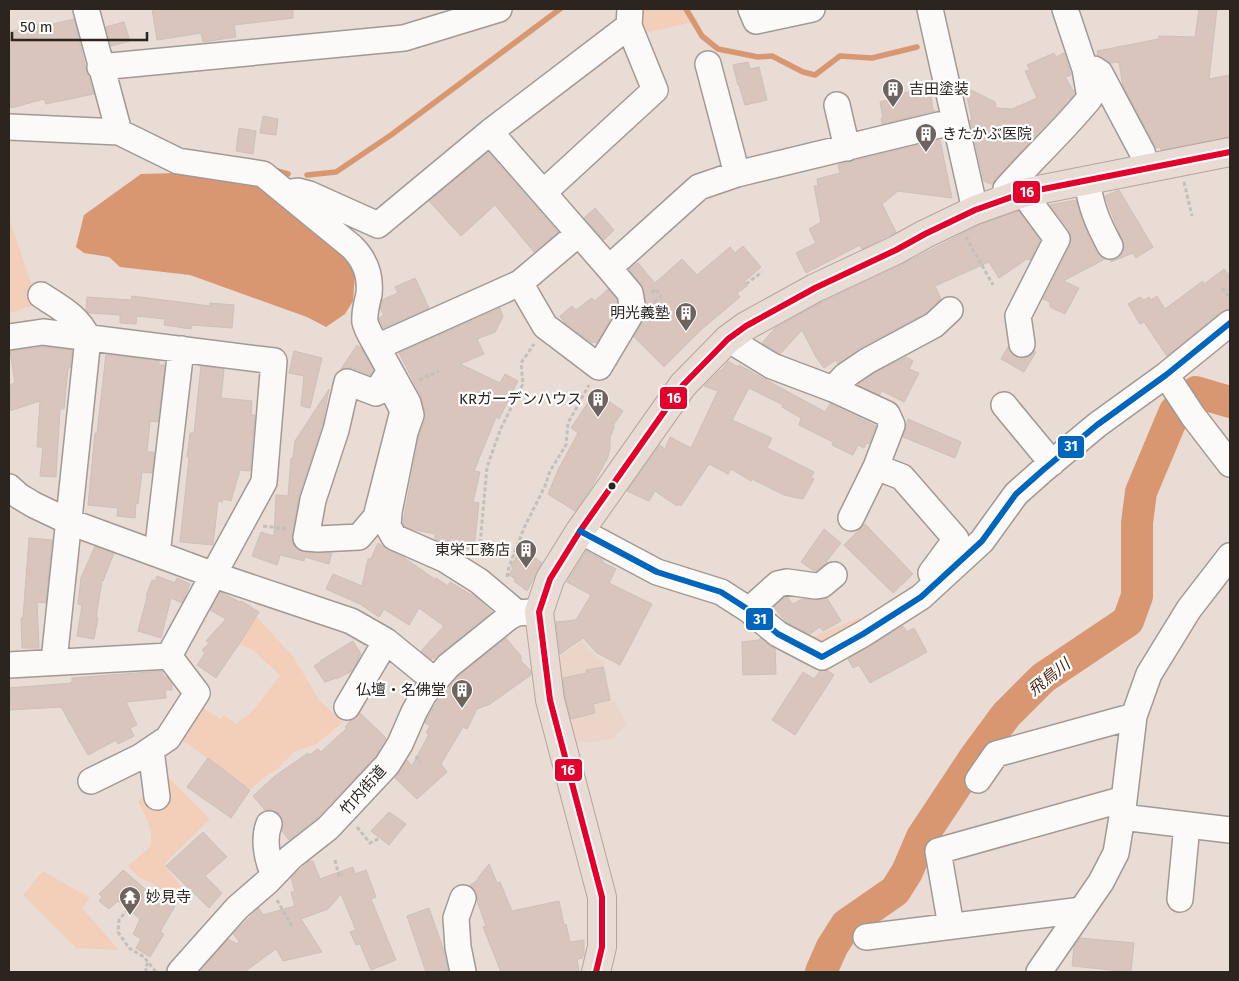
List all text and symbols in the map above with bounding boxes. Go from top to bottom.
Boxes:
scale bar [12,10,148,42]
text: 50 m [20,18,53,36]
building icon: 吉田塗装 [881,77,905,108]
place label: 吉田塗装 [909,80,969,98]
building icon: きたかぶ医院 [914,122,938,153]
place label: きたかぶ医院 [942,125,1032,143]
line badge: 16 [1012,180,1041,204]
text: 16 [1020,184,1034,201]
building icon: 明光義塾 [674,301,698,332]
place label: 明光義塾 [610,304,670,322]
line badge: 16 [659,386,688,410]
building icon: KRガーデンハウス [586,387,610,418]
place label: KRガーデンハウス [459,390,582,408]
text: 16 [667,390,681,407]
line badge: 31 [1057,435,1085,459]
text: 31 [1063,438,1078,455]
unlabelled marker [607,481,617,491]
building icon: 東栄工務店 [514,538,538,569]
place label: 東栄工務店 [435,541,510,559]
line badge: 31 [745,607,774,631]
text: 31 [752,611,767,628]
water label: 飛鳥川 [1024,653,1075,699]
building icon: 仏壇・名佛堂 [450,678,474,709]
place label: 仏壇・名佛堂 [356,681,446,699]
line badge: 16 [554,758,583,782]
street label: 竹内街道 [336,762,390,818]
text: 16 [561,762,575,779]
temple icon: 妙見寺 [118,885,142,916]
place label: 妙見寺 [146,888,191,906]

